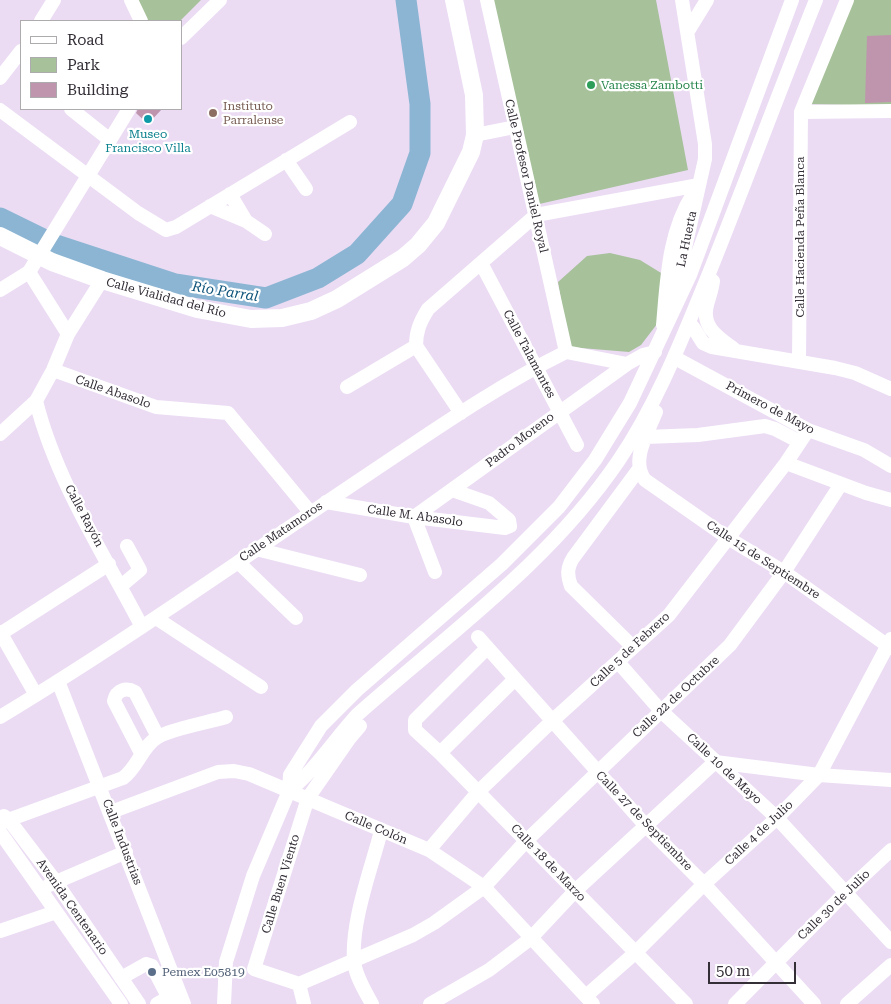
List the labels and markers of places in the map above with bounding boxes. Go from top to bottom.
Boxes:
place label: Vanessa Zambotti [601,78,703,92]
marker: Vanessa Zambotti [585,79,597,91]
place label: Instituto Parralense [223,99,283,127]
marker: Instituto Parralense [207,107,219,119]
marker: Museo Francisco Villa [142,113,154,125]
place label: Museo Francisco Villa [105,127,191,155]
place label: Pemex E05819 [162,965,245,979]
marker: Pemex E05819 [146,966,158,978]

